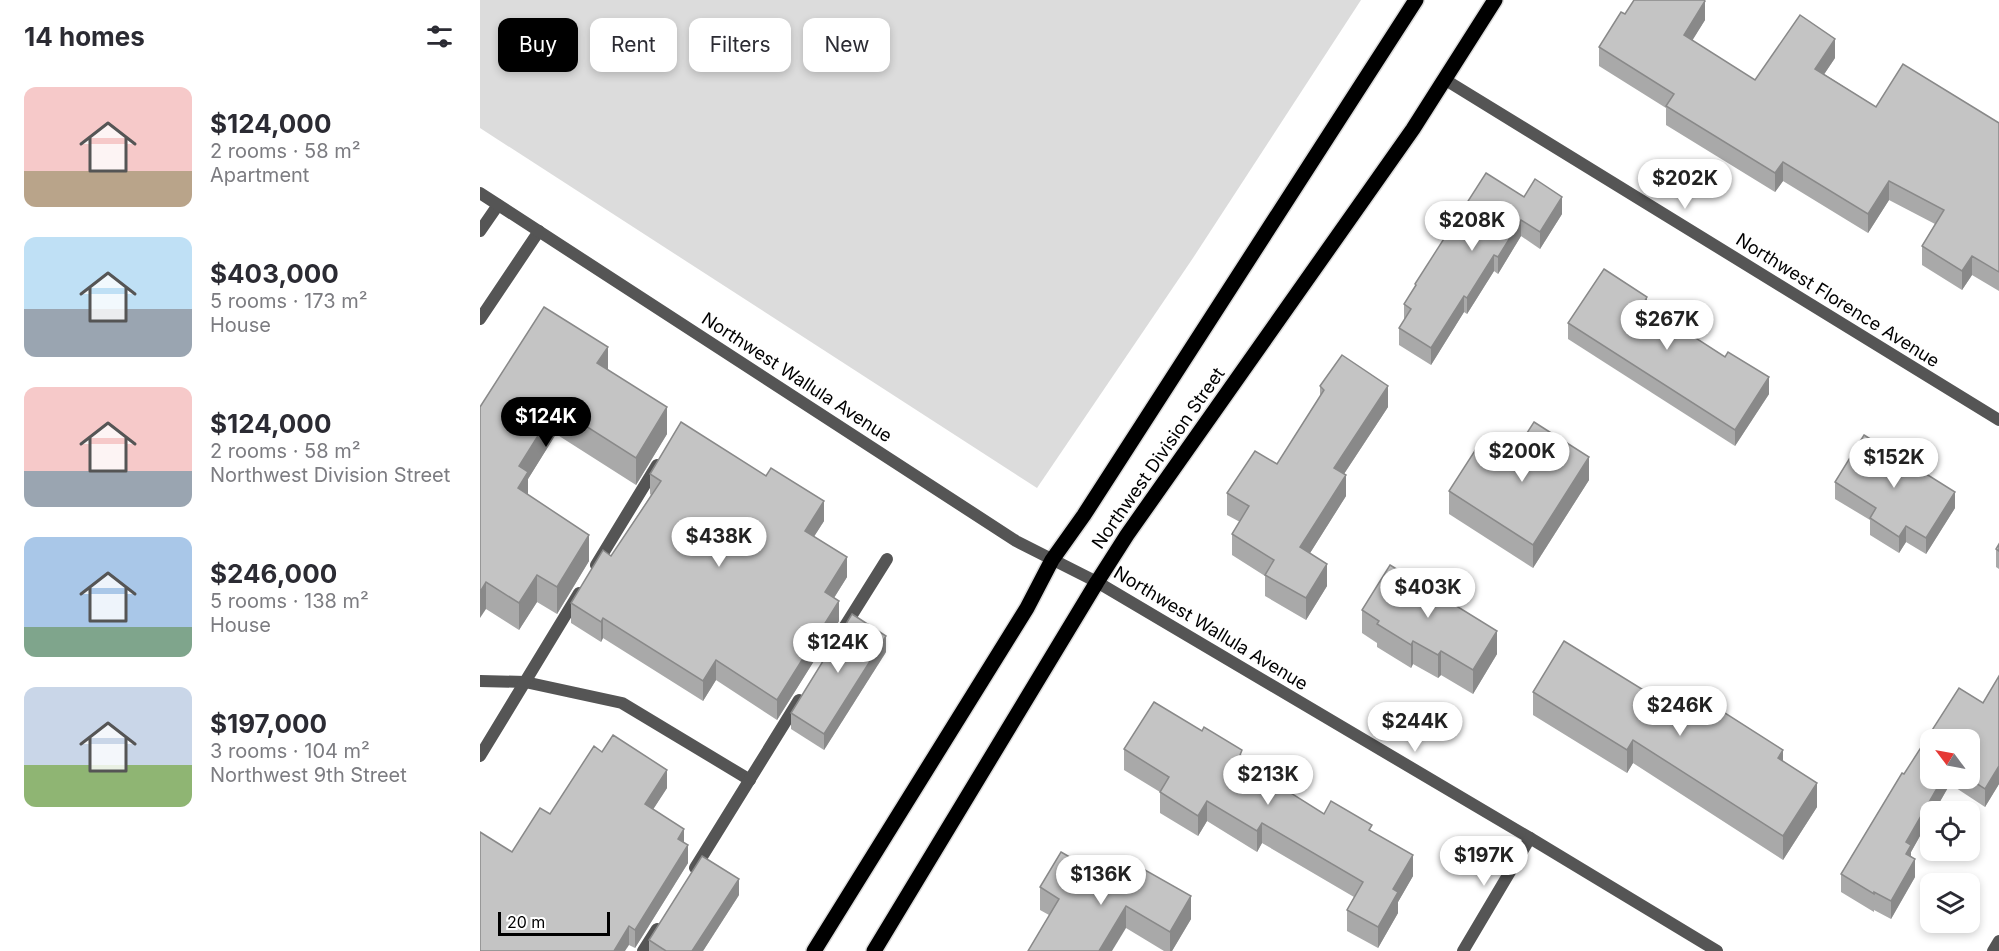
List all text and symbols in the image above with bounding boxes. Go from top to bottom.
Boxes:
chip: Buy [498,18,578,72]
chip: Rent [590,18,677,72]
chip: Filters [689,18,791,72]
chip: New [803,18,890,72]
icon: filters [423,20,456,53]
text: 14 homes [24,21,145,52]
text: $124,000 [210,108,331,139]
icon: home [72,111,144,183]
text: 2 rooms · 58 m² [210,139,361,163]
pin: $202K [1643,159,1727,210]
text: Apartment [210,163,309,187]
text: $202K [1652,166,1718,190]
pin: $208K [1430,201,1514,252]
text: $208K [1439,208,1505,232]
street label: Northwest Florence Avenue [1732,229,1944,371]
text: $403,000 [210,258,339,289]
icon: home [72,261,144,333]
text: 5 rooms · 173 m² [210,289,368,313]
pin: $267K [1625,300,1709,351]
text: $267K [1635,307,1699,331]
street label: Northwest Wallula Avenue [698,308,896,446]
text: House [210,313,271,337]
street label: Northwest Division Street [1087,363,1229,553]
pin: $124K [504,397,588,448]
text: $124K [515,404,577,428]
text: $124,000 [210,408,331,439]
icon: home [72,411,144,483]
pin: $200K [1480,432,1564,483]
pin: $152K [1852,438,1936,489]
text: 2 rooms · 58 m² [210,439,361,463]
text: $200K [1488,439,1556,463]
text: $152K [1863,445,1925,469]
text: Northwest Division Street [210,463,450,487]
pin: $438K [677,517,761,568]
text: $438K [686,524,752,548]
text: $246,000 [210,558,337,589]
icon: home [72,561,144,633]
street label: Northwest Wallula Avenue [1110,562,1312,694]
pin: $403K [1386,568,1470,619]
text: $403K [1394,575,1462,599]
text: 5 rooms · 138 m² [210,589,369,613]
text: House [210,613,271,637]
pin: $124K [796,623,880,674]
text: $124K [807,630,869,654]
pin: $246K [1638,686,1722,737]
text: $246K [1647,693,1713,717]
pin: $244K [1373,702,1457,753]
text: $197,000 [210,708,327,739]
text: $244K [1382,709,1448,733]
icon: home [72,711,144,783]
north arrow [1920,729,1980,789]
map controls [1920,729,1980,933]
text: 3 rooms · 104 m² [210,739,370,763]
pin: $213K [1226,755,1310,806]
text: $213K [1237,762,1299,786]
text: Northwest 9th Street [210,763,407,787]
button: locate [1920,801,1980,861]
pin: $197K [1442,836,1526,887]
text: $197K [1454,843,1514,867]
pin: $136K [1059,855,1143,906]
text: $136K [1070,862,1132,886]
button: layers [1920,873,1980,933]
scale bar [498,909,610,936]
text: 20 m [507,912,545,932]

